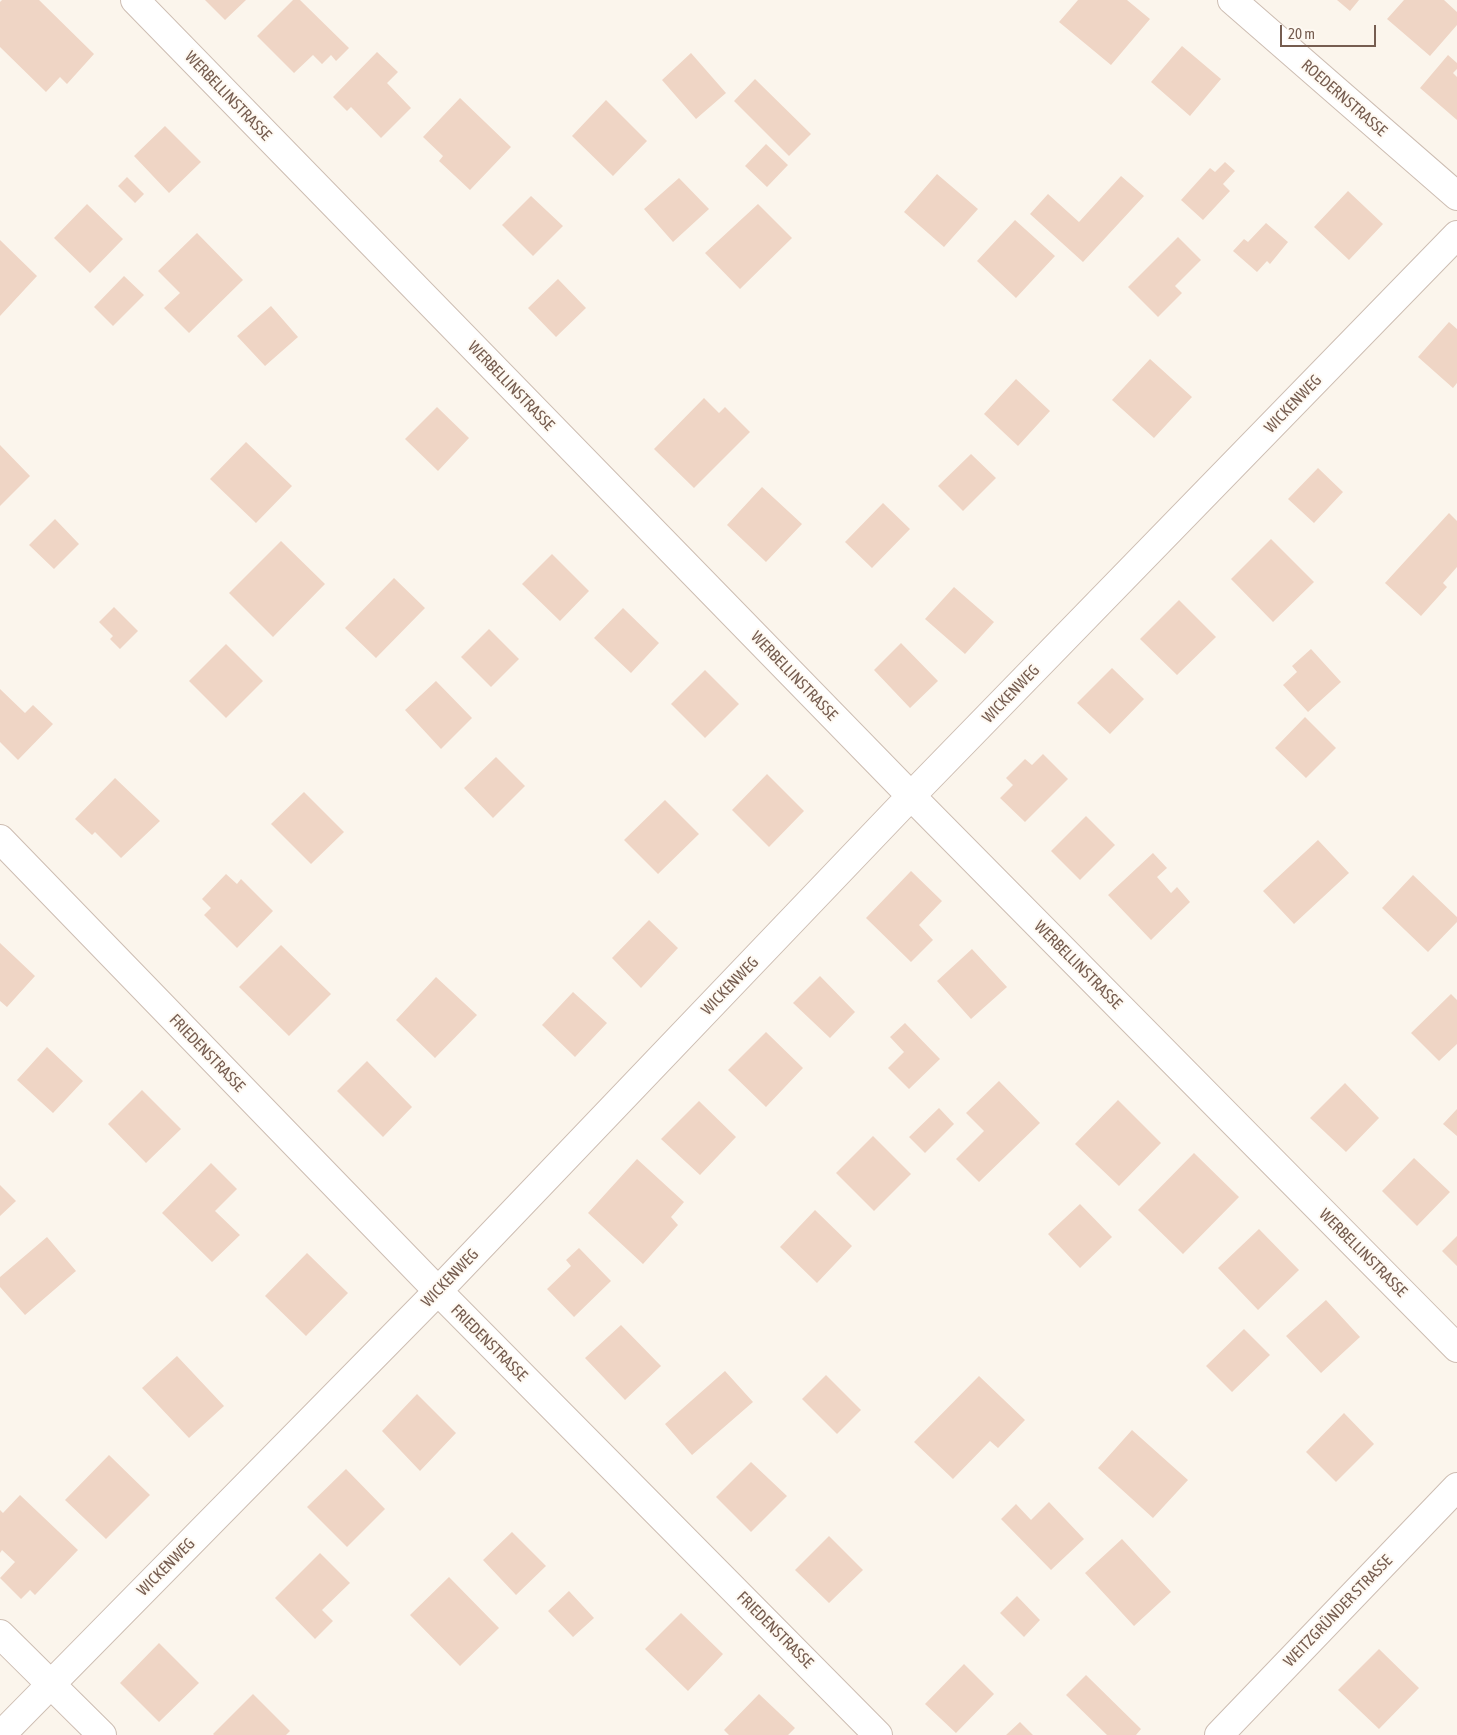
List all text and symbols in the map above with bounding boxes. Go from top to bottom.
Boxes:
scale bar [1282,15,1378,47]
text: 20 m [1288,25,1315,42]
street label: WERBELLINSTRASSE [181,47,275,145]
street label: ROEDERNSTRASSE [1297,56,1391,140]
street label: WERBELLINSTRASSE [464,337,558,435]
street label: WICKENWEG [1260,371,1326,437]
street label: WERBELLINSTRASSE [747,627,841,725]
street label: WICKENWEG [978,661,1044,727]
street label: WERBELLINSTRASSE [1030,917,1126,1013]
street label: WICKENWEG [697,953,763,1019]
street label: FRIEDENSTRASSE [165,1010,249,1096]
street label: WERBELLINSTRASSE [1315,1205,1411,1301]
street label: WICKENWEG [417,1245,483,1311]
street label: FRIEDENSTRASSE [447,1301,531,1385]
street label: WICKENWEG [133,1534,199,1600]
street label: WEITZGRÜNDER STRASSE [1280,1551,1396,1671]
street label: FRIEDENSTRASSE [733,1588,817,1672]

